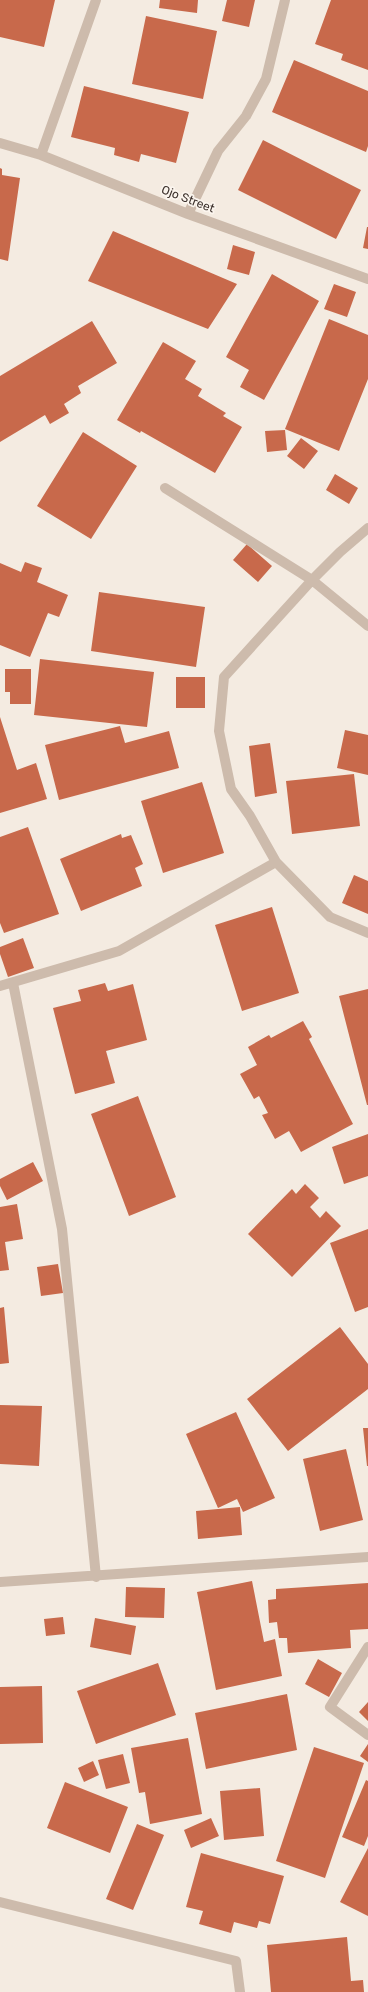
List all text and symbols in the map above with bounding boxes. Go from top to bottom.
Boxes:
street label: Ojo Street [159,182,217,216]

